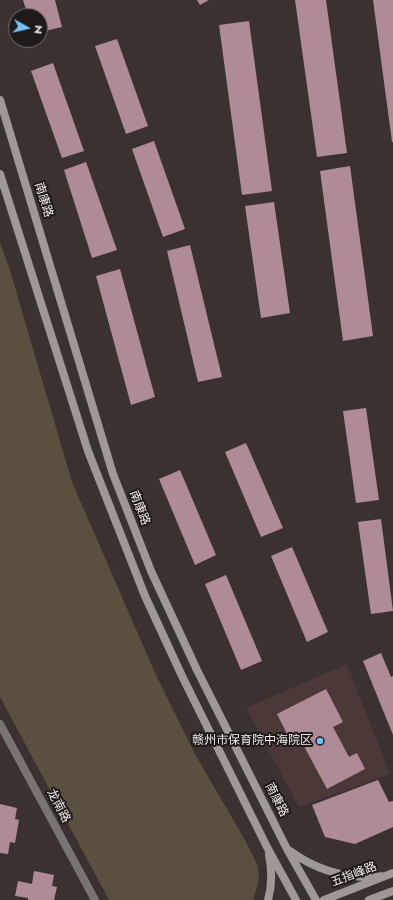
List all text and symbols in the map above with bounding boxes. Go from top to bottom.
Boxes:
north arrow [8,8,48,48]
text: N [30,24,47,35]
street label: 南康路 [31,181,55,219]
street label: 南康路 [126,489,152,527]
place label: 赣州市保育院中海院区 [192,734,312,748]
marker: 赣州市保育院中海院区 [315,736,325,746]
street label: 南康路 [261,781,291,819]
street label: 龙南路 [43,787,73,825]
street label: 五指峰路 [329,860,379,890]

